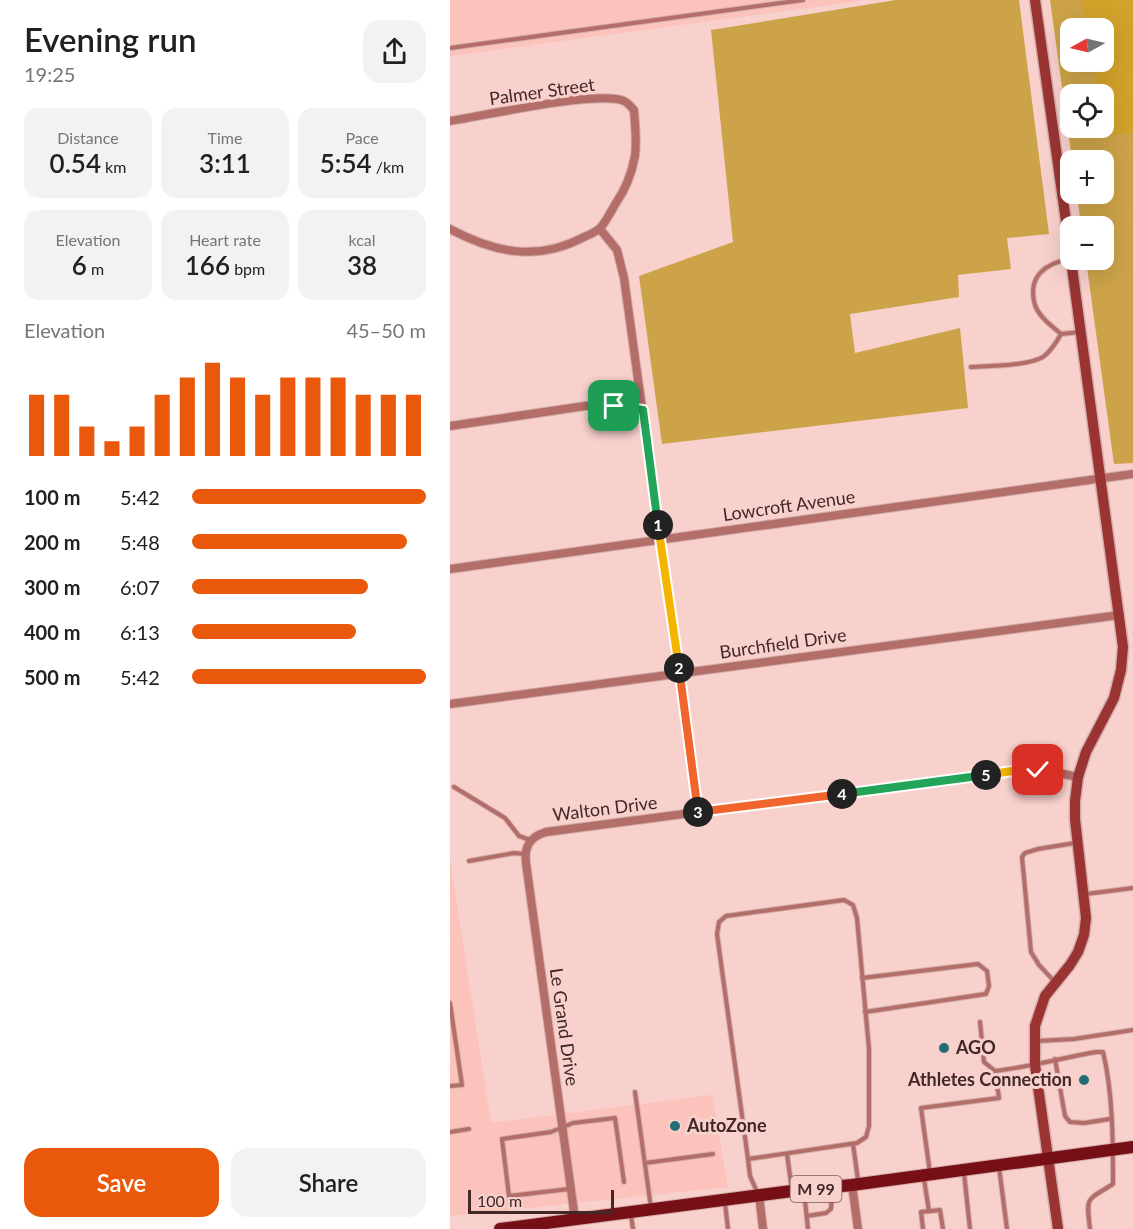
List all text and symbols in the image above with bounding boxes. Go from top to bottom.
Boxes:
north arrow [1060,18,1114,72]
map controls [1060,18,1114,270]
text: Evening run [24,19,197,59]
button: share [363,20,426,83]
text: 19:25 [24,62,75,86]
street label: Palmer Street [488,73,597,109]
button: locate [1060,84,1114,138]
text: Distance [57,128,119,147]
text: Time [208,128,242,147]
text: Pace [345,128,379,147]
text: 0.54 [50,147,101,179]
text: 3:11 [199,147,251,179]
text: 5:54 [320,147,372,179]
button: + [1060,150,1114,204]
text: km [101,157,126,176]
text: /km [372,157,404,176]
button: − [1060,216,1114,270]
text: Elevation [56,230,121,249]
text: Heart rate [189,230,261,249]
text: kcal [348,230,376,249]
text: 6 [72,249,87,281]
text: 166 [185,249,230,281]
text: 38 [347,249,377,281]
text: m [87,259,104,278]
text: bpm [230,259,265,278]
text: Elevation [24,318,105,342]
text: 45–50 m [346,318,426,342]
pin [588,380,639,431]
icon: arrive [597,389,630,422]
text: 100 m [24,485,80,509]
text: 5:42 [120,485,160,509]
street label: Lowcroft Avenue [721,485,856,525]
pin: 1 [643,510,673,540]
text: 1 [653,515,663,534]
text: 200 m [24,530,80,554]
text: 5:48 [120,530,160,554]
text: 300 m [24,575,80,599]
text: 6:07 [120,575,160,599]
text: 400 m [24,620,80,644]
text: 6:13 [120,620,160,644]
street label: Burchfield Drive [718,623,848,663]
pin: 2 [664,653,694,683]
text: 2 [674,658,684,677]
text: 500 m [24,665,80,689]
text: 5:42 [120,665,160,689]
pin [1012,744,1063,795]
icon: check [1021,753,1054,786]
pin: 5 [971,760,1001,790]
text: 5 [981,765,991,784]
pin: 4 [827,779,857,809]
text: 4 [837,784,847,803]
street label: Walton Drive [551,791,658,825]
pin: 3 [683,797,713,827]
text: 3 [693,802,703,821]
street label: Le Grand Drive [546,967,584,1087]
place label: AGO [955,1036,996,1058]
marker: AGO [937,1041,951,1055]
place label: Athletes Connection [907,1068,1072,1090]
marker: Athletes Connection [1077,1073,1091,1087]
place label: AutoZone [686,1114,767,1136]
marker: AutoZone [668,1119,682,1133]
button: Save [24,1148,219,1217]
button: Share [231,1148,426,1217]
road number: M 99 [790,1176,842,1202]
scale bar [468,1187,614,1214]
text: 100 m [477,1191,522,1210]

